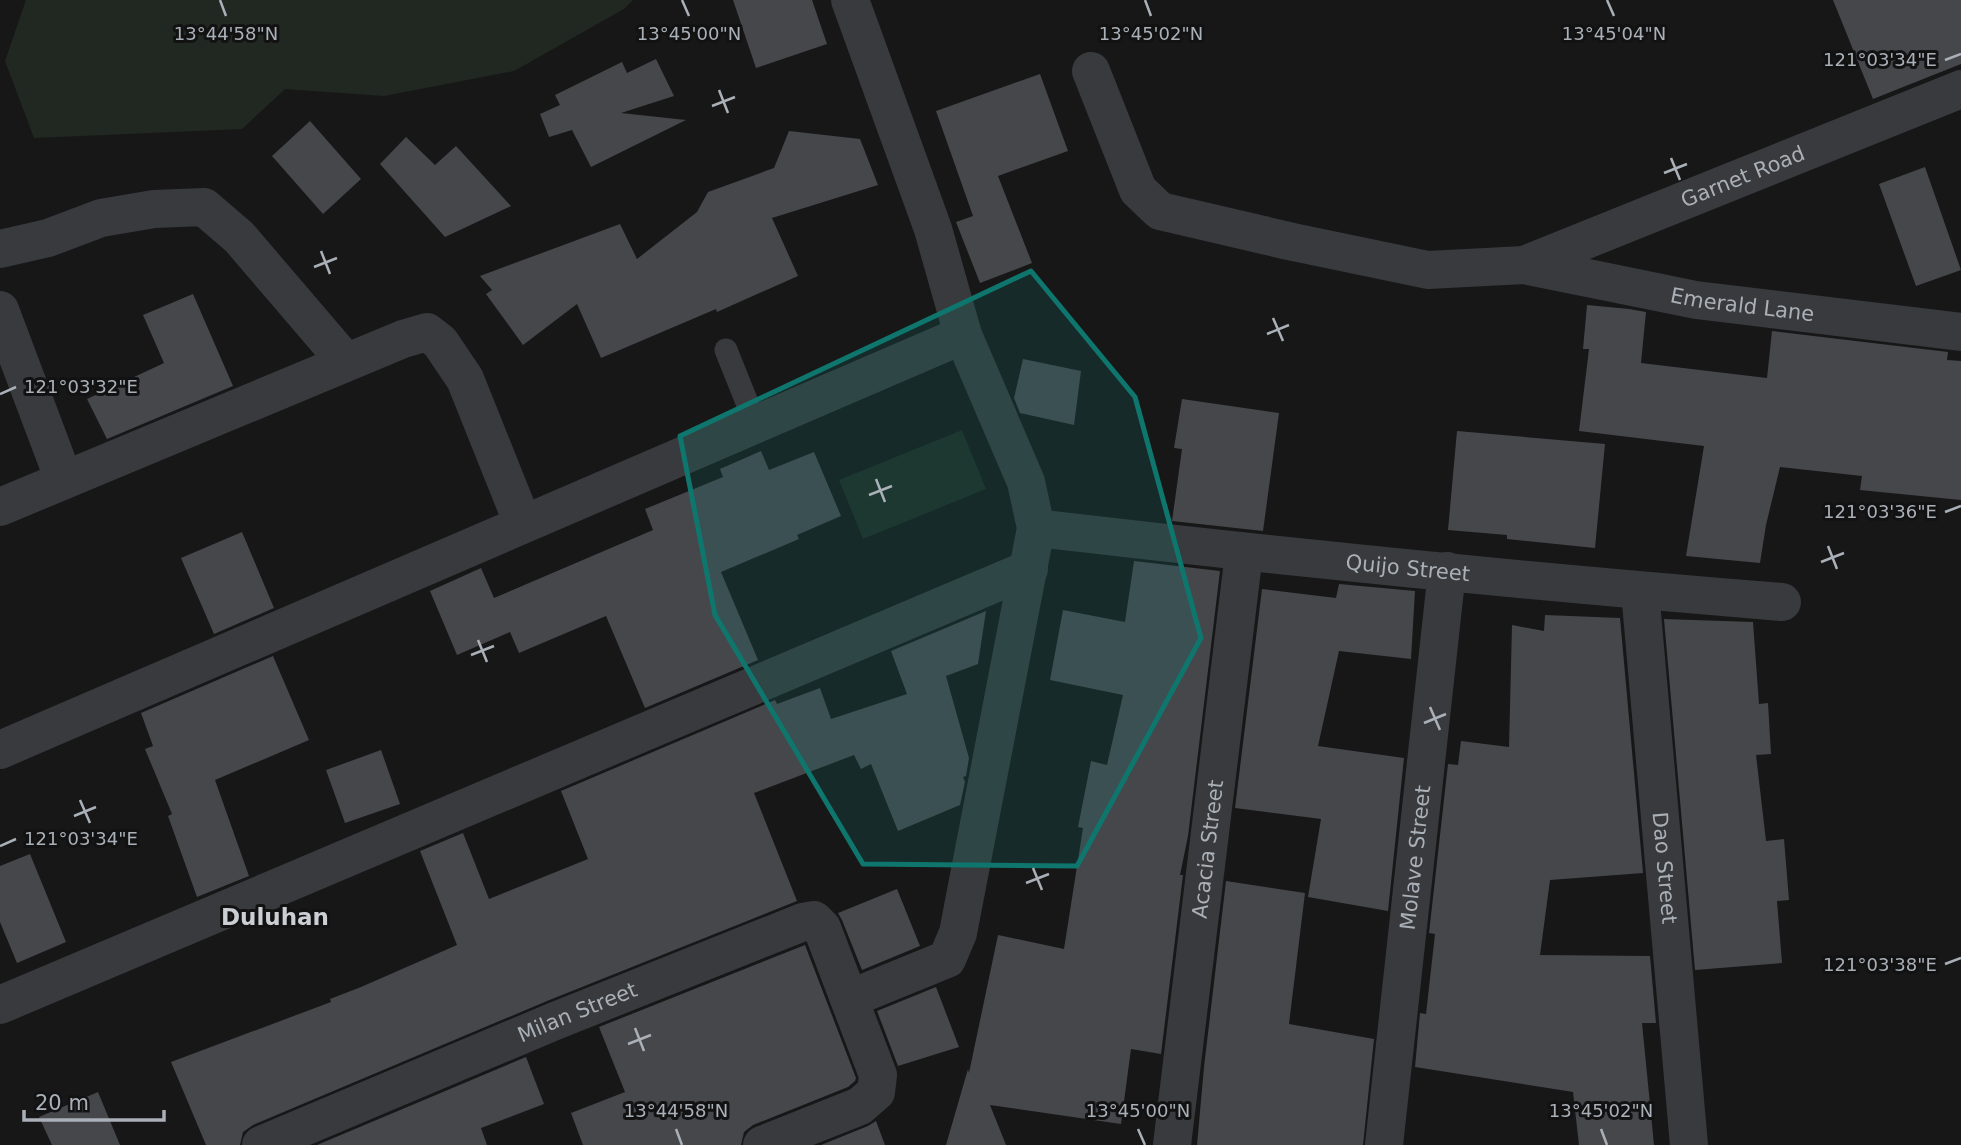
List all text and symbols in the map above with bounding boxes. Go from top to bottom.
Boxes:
text: 13°44'58"N [174,23,278,44]
text: 13°45'00"N [637,23,741,44]
text: 13°45'02"N [1099,23,1203,44]
text: 13°45'04"N [1562,23,1666,44]
text: 121°03'34"E [1823,49,1937,70]
street label: Garnet Road [1678,141,1808,212]
street label: Emerald Lane [1668,283,1816,326]
text: 121°03'32"E [24,376,138,397]
text: 121°03'36"E [1823,501,1937,522]
street label: Quijo Street [1344,550,1471,586]
street label: Acacia Street [1188,779,1228,920]
street label: Molave Street [1396,784,1435,931]
street label: Dao Street [1648,811,1681,925]
text: 121°03'34"E [24,828,138,849]
district label: Duluhan [221,904,329,930]
text: 121°03'38"E [1823,954,1937,975]
street label: Milan Street [514,978,640,1047]
scale bar [24,1078,164,1122]
text: 20 m [35,1091,89,1115]
text: 13°44'58"N [624,1100,728,1121]
text: 13°45'00"N [1086,1100,1190,1121]
text: 13°45'02"N [1549,1100,1653,1121]

